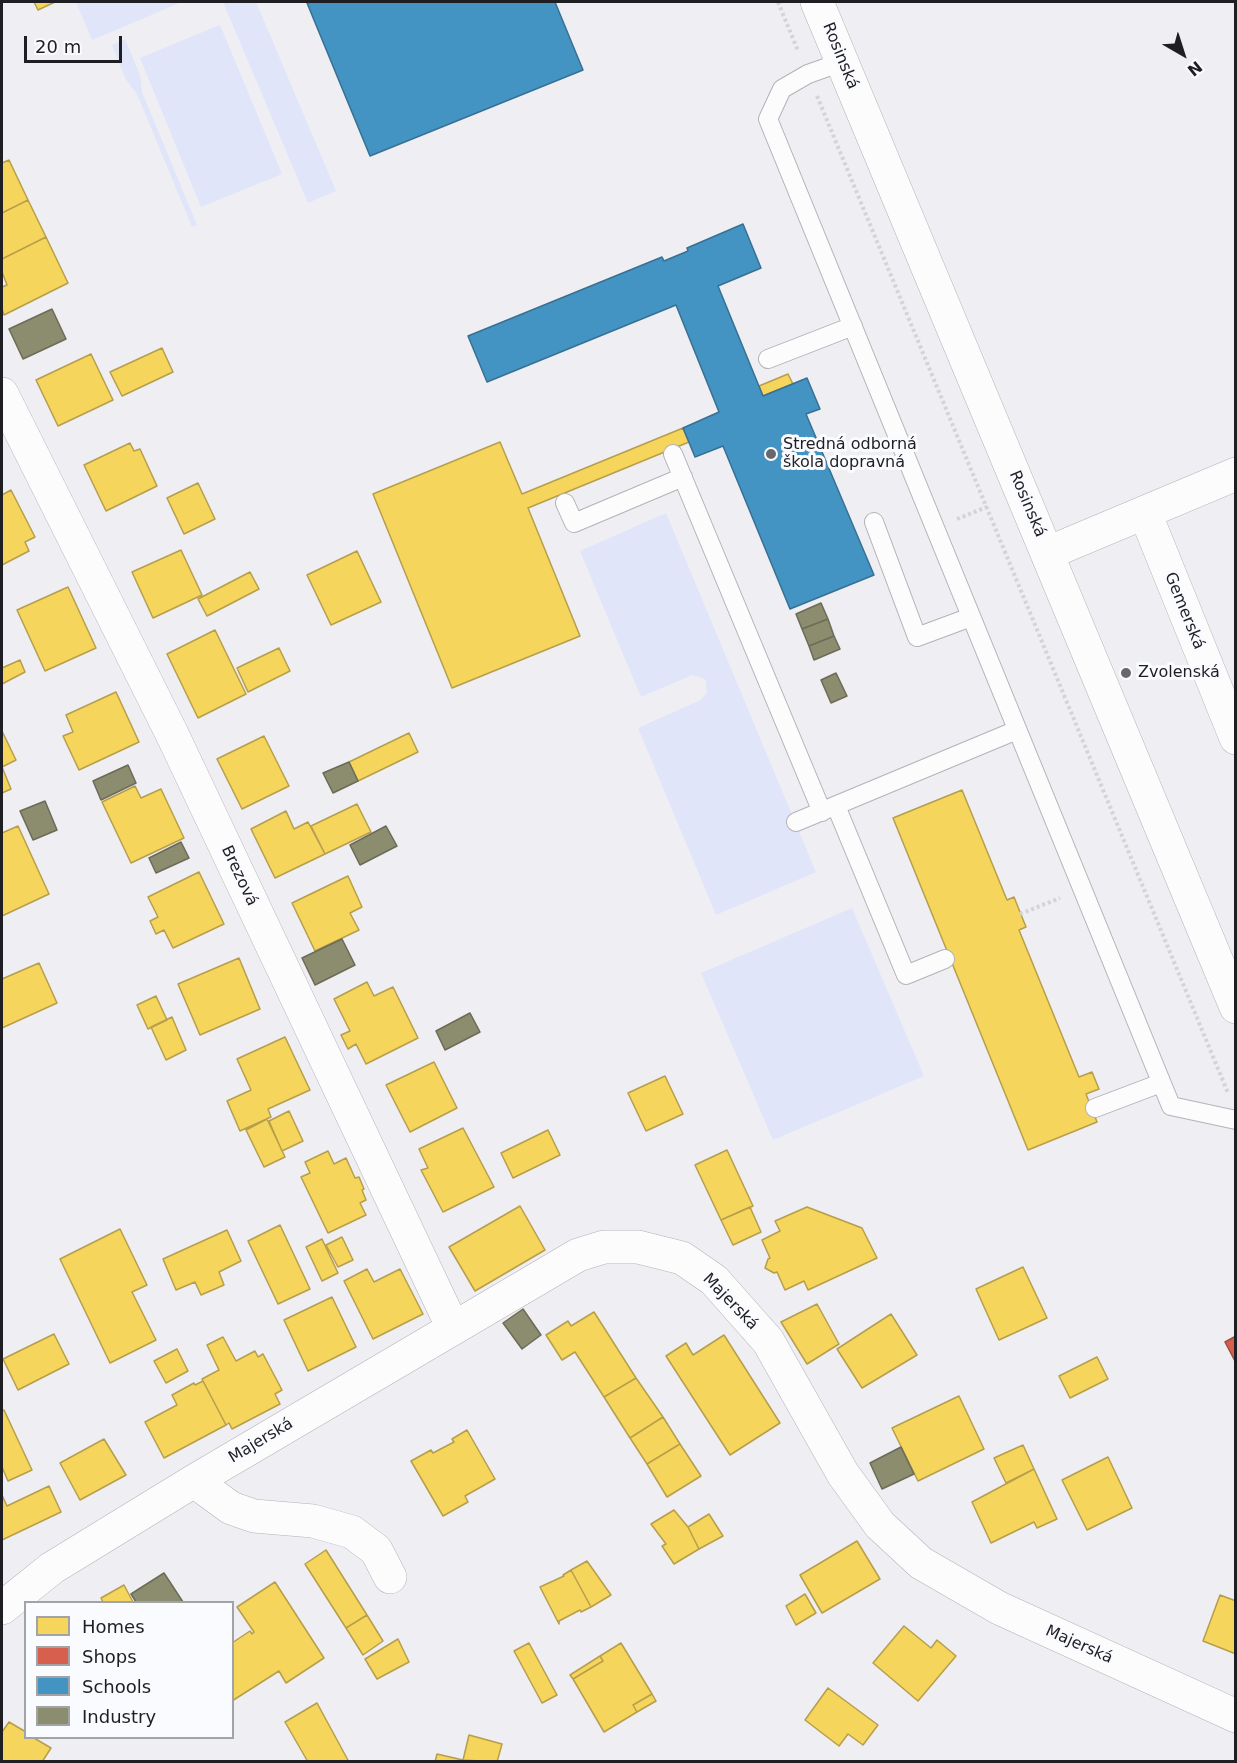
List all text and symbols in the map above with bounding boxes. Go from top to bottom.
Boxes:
street label: Rosinská [818,20,862,92]
scale bar [27,24,124,62]
north arrow [1153,24,1213,84]
text: 20 m [35,36,81,57]
text: N [1183,57,1206,80]
place label: Stredná odborná škola dopravná [783,435,917,473]
marker: Stredná odborná škola dopravná [764,447,778,461]
street label: Rosinská [1004,468,1050,540]
street label: Gemerská [1160,570,1208,652]
place label: Zvolenská [1138,663,1220,683]
marker: Zvolenská [1119,666,1133,680]
street label: Brezová [217,843,261,909]
street label: Majerská [698,1270,762,1334]
street label: Majerská [225,1414,297,1468]
legend [24,1601,234,1739]
text: Homes [82,1616,145,1637]
street label: Majerská [1042,1622,1116,1668]
text: Shops [82,1646,137,1667]
text: Schools [82,1676,151,1697]
text: Industry [82,1706,156,1727]

